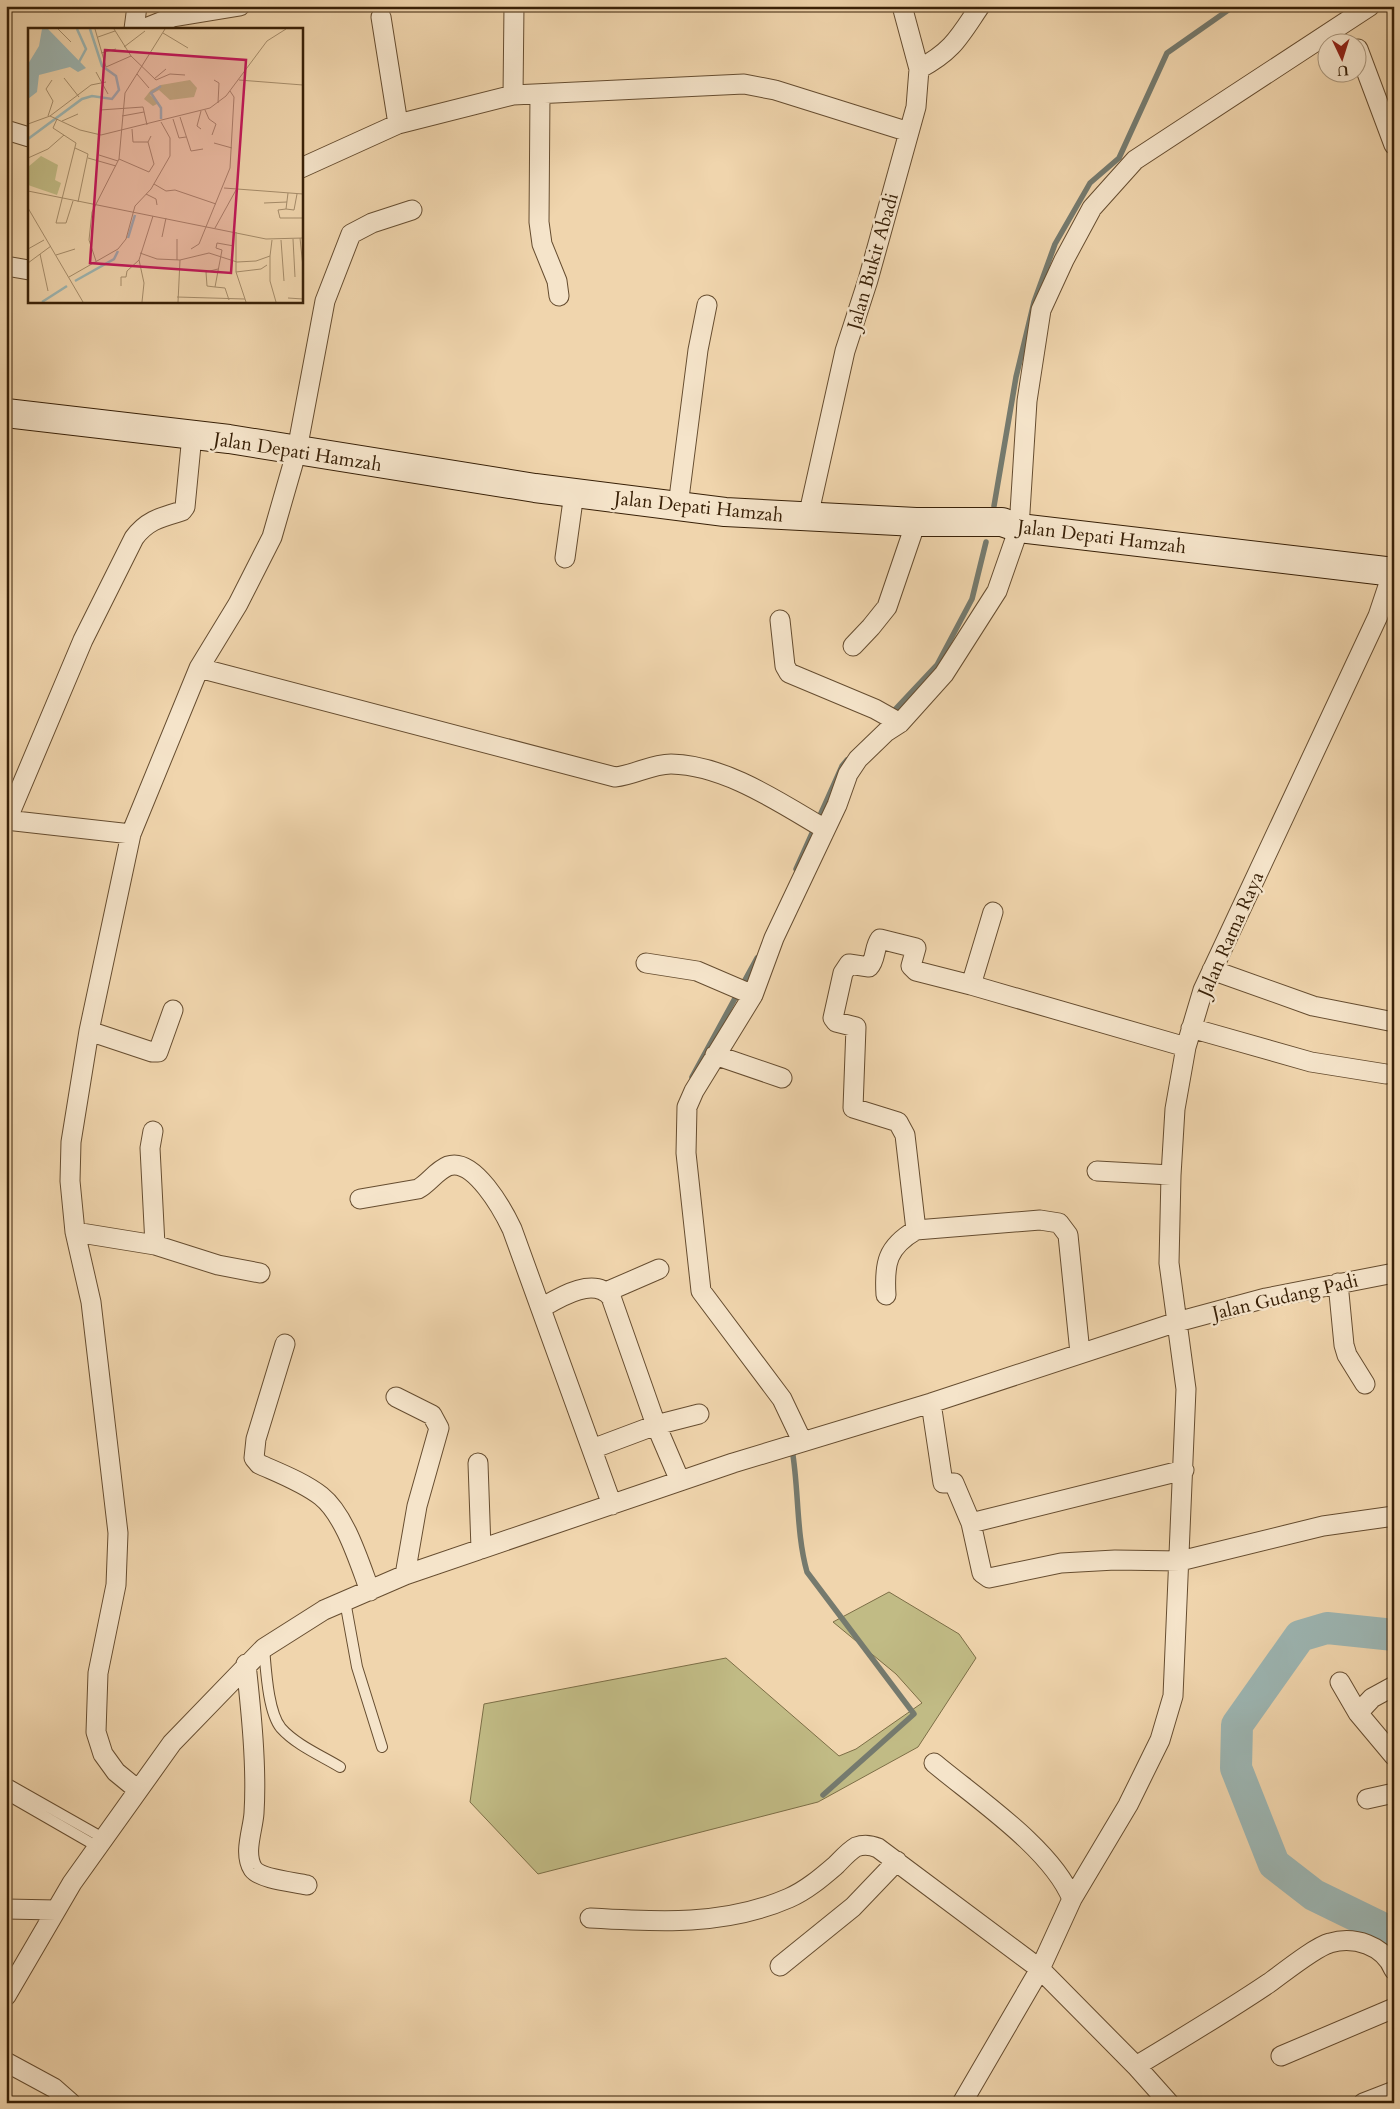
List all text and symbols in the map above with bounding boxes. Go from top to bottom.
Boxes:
inset map [28,28,302,302]
north arrow [1318,32,1368,82]
text: U [1336,61,1349,80]
street label: Jalan Bukit Abadi [840,190,905,335]
street label: Jalan Depati Hamzah [209,425,384,478]
street label: Jalan Depati Hamzah [610,485,785,529]
street label: Jalan Depati Hamzah [1013,513,1188,560]
street label: Jalan Ratna Raya [1190,868,1270,1004]
street label: Jalan Gudang Padi [1207,1268,1361,1327]

